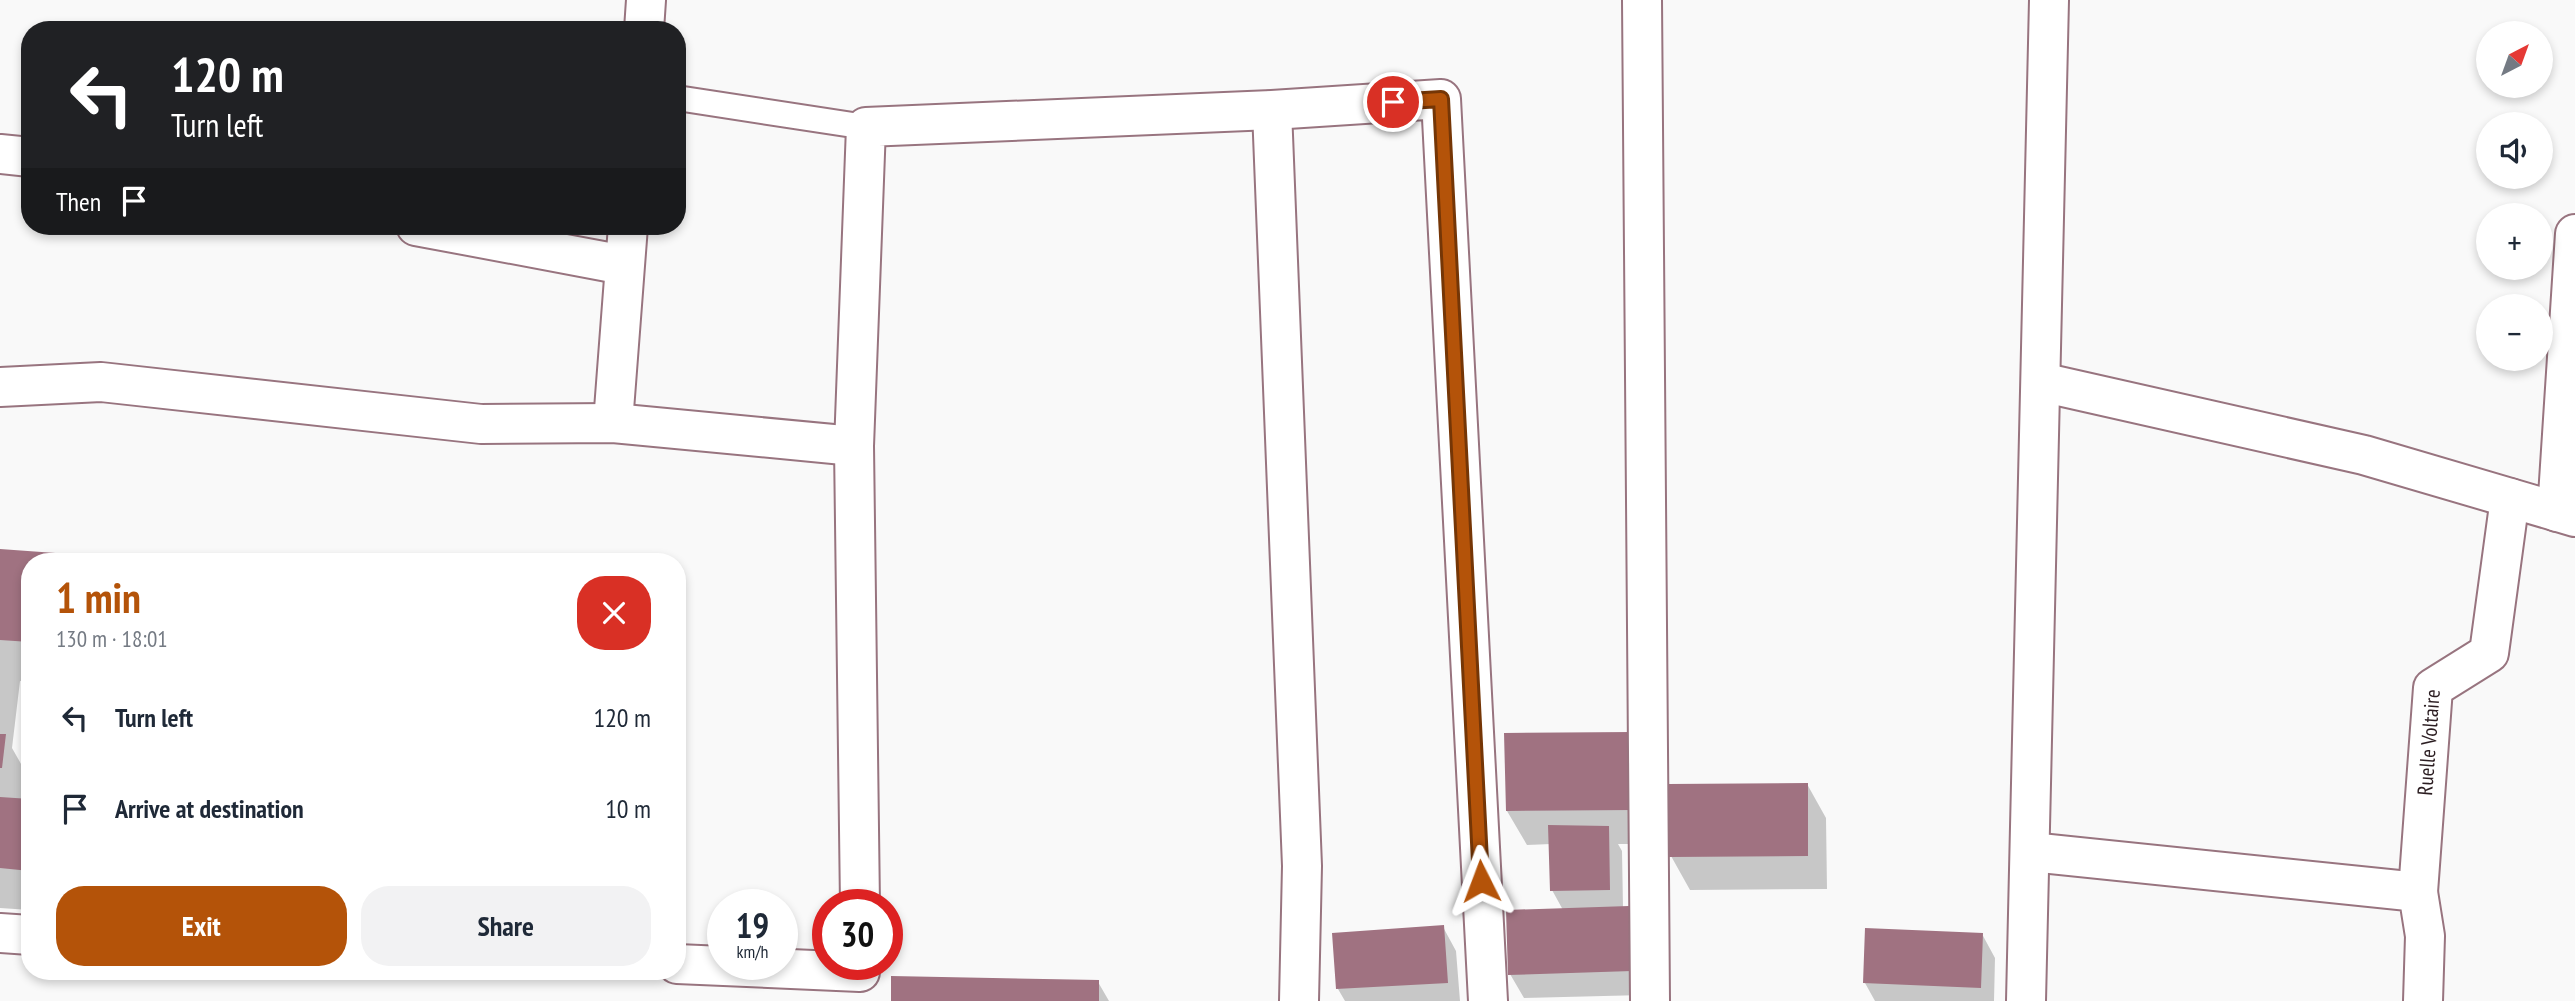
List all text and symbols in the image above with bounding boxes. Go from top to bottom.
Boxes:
north arrow [2476,21,2553,98]
map controls [2476,21,2553,371]
text: 120 m [171,42,284,106]
icon: left [56,49,147,140]
pin [1363,72,1423,132]
icon: arrive [1374,83,1412,121]
text: Turn left [171,104,263,146]
button: sound [2476,112,2553,189]
icon: arrive [115,182,153,220]
text: Then [56,185,101,218]
button: + [2476,203,2553,280]
button: − [2476,294,2553,371]
text: 1 min [56,570,141,625]
button: close [577,576,651,650]
text: 130 m · 18:01 [56,624,168,653]
street label: Ruelle Voltaire [2411,688,2446,796]
icon: left [56,699,94,737]
text: Turn left [115,701,193,734]
text: 120 m [593,701,651,734]
icon: arrive [56,790,94,828]
text: Arrive at destination [115,792,304,825]
text: 10 m [605,792,651,825]
position arrow [1444,844,1518,918]
button: Exit [56,886,347,966]
button: Share [361,886,651,966]
speed limit sign: 30 [812,889,903,980]
text: 19 [736,902,769,948]
text: km/h [737,940,768,963]

